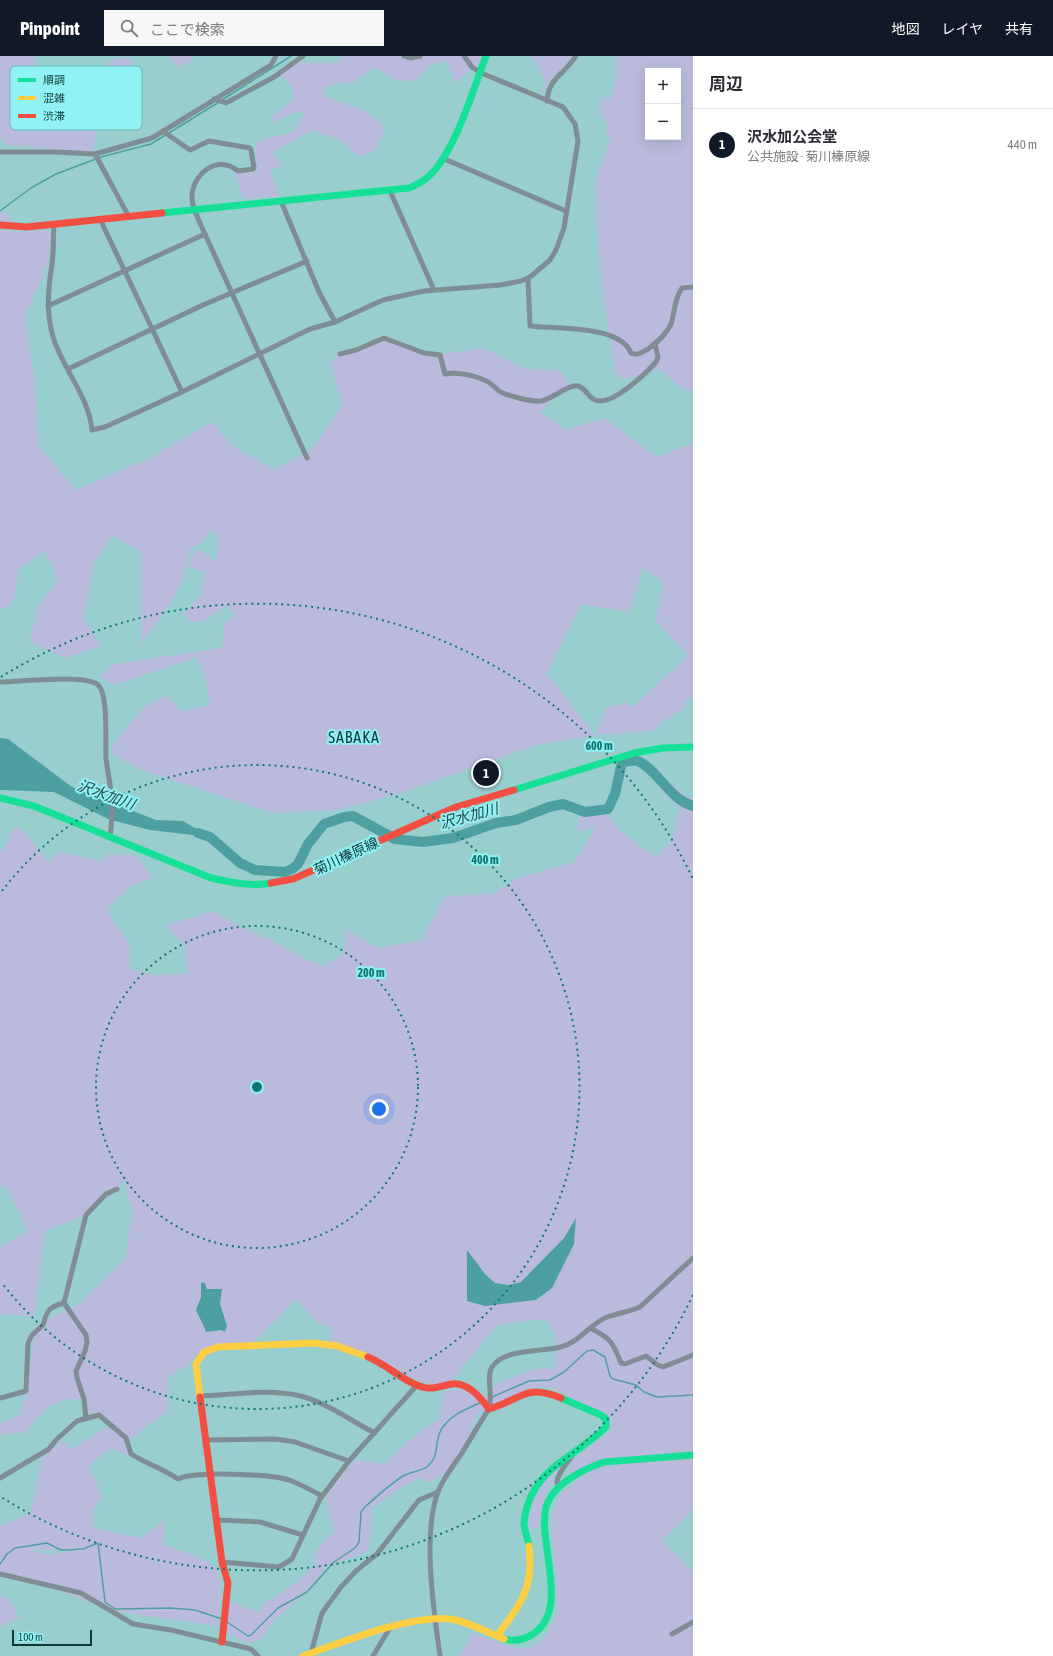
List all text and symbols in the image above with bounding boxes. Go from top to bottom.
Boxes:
search box [104,10,384,46]
text: Pinpoint [20,17,80,39]
icon: search [118,17,140,39]
text: ここで検索 [150,21,225,38]
text: 地図 [891,21,919,37]
text: レイヤ [941,21,983,37]
text: 共有 [1005,21,1033,37]
legend [10,66,142,130]
map controls [645,68,681,140]
button: + [645,68,681,104]
text: 順調 [43,74,65,86]
text: 周辺 [709,74,743,94]
text: 混雑 [43,92,65,104]
button: − [645,104,681,140]
text: 渋滞 [43,110,65,122]
text: 沢水加公会堂 [747,128,837,145]
text: 1 [719,137,725,152]
text: 440 m [1008,137,1037,152]
text: 公共施設 · 菊川榛原線 [747,149,870,164]
district label: SABAKA [328,728,380,746]
text: 600 m [585,739,613,753]
pin: 1 [473,758,499,788]
water label: 沢水加川 [75,776,139,813]
water label: 沢水加川 [438,799,502,831]
street label: 菊川榛原線 [311,834,381,878]
text: 400 m [470,853,499,867]
text: 200 m [357,966,385,980]
centre of rings [250,1080,264,1094]
your location [369,1099,389,1119]
scale bar [12,1628,92,1647]
text: 100 m [18,1631,43,1643]

